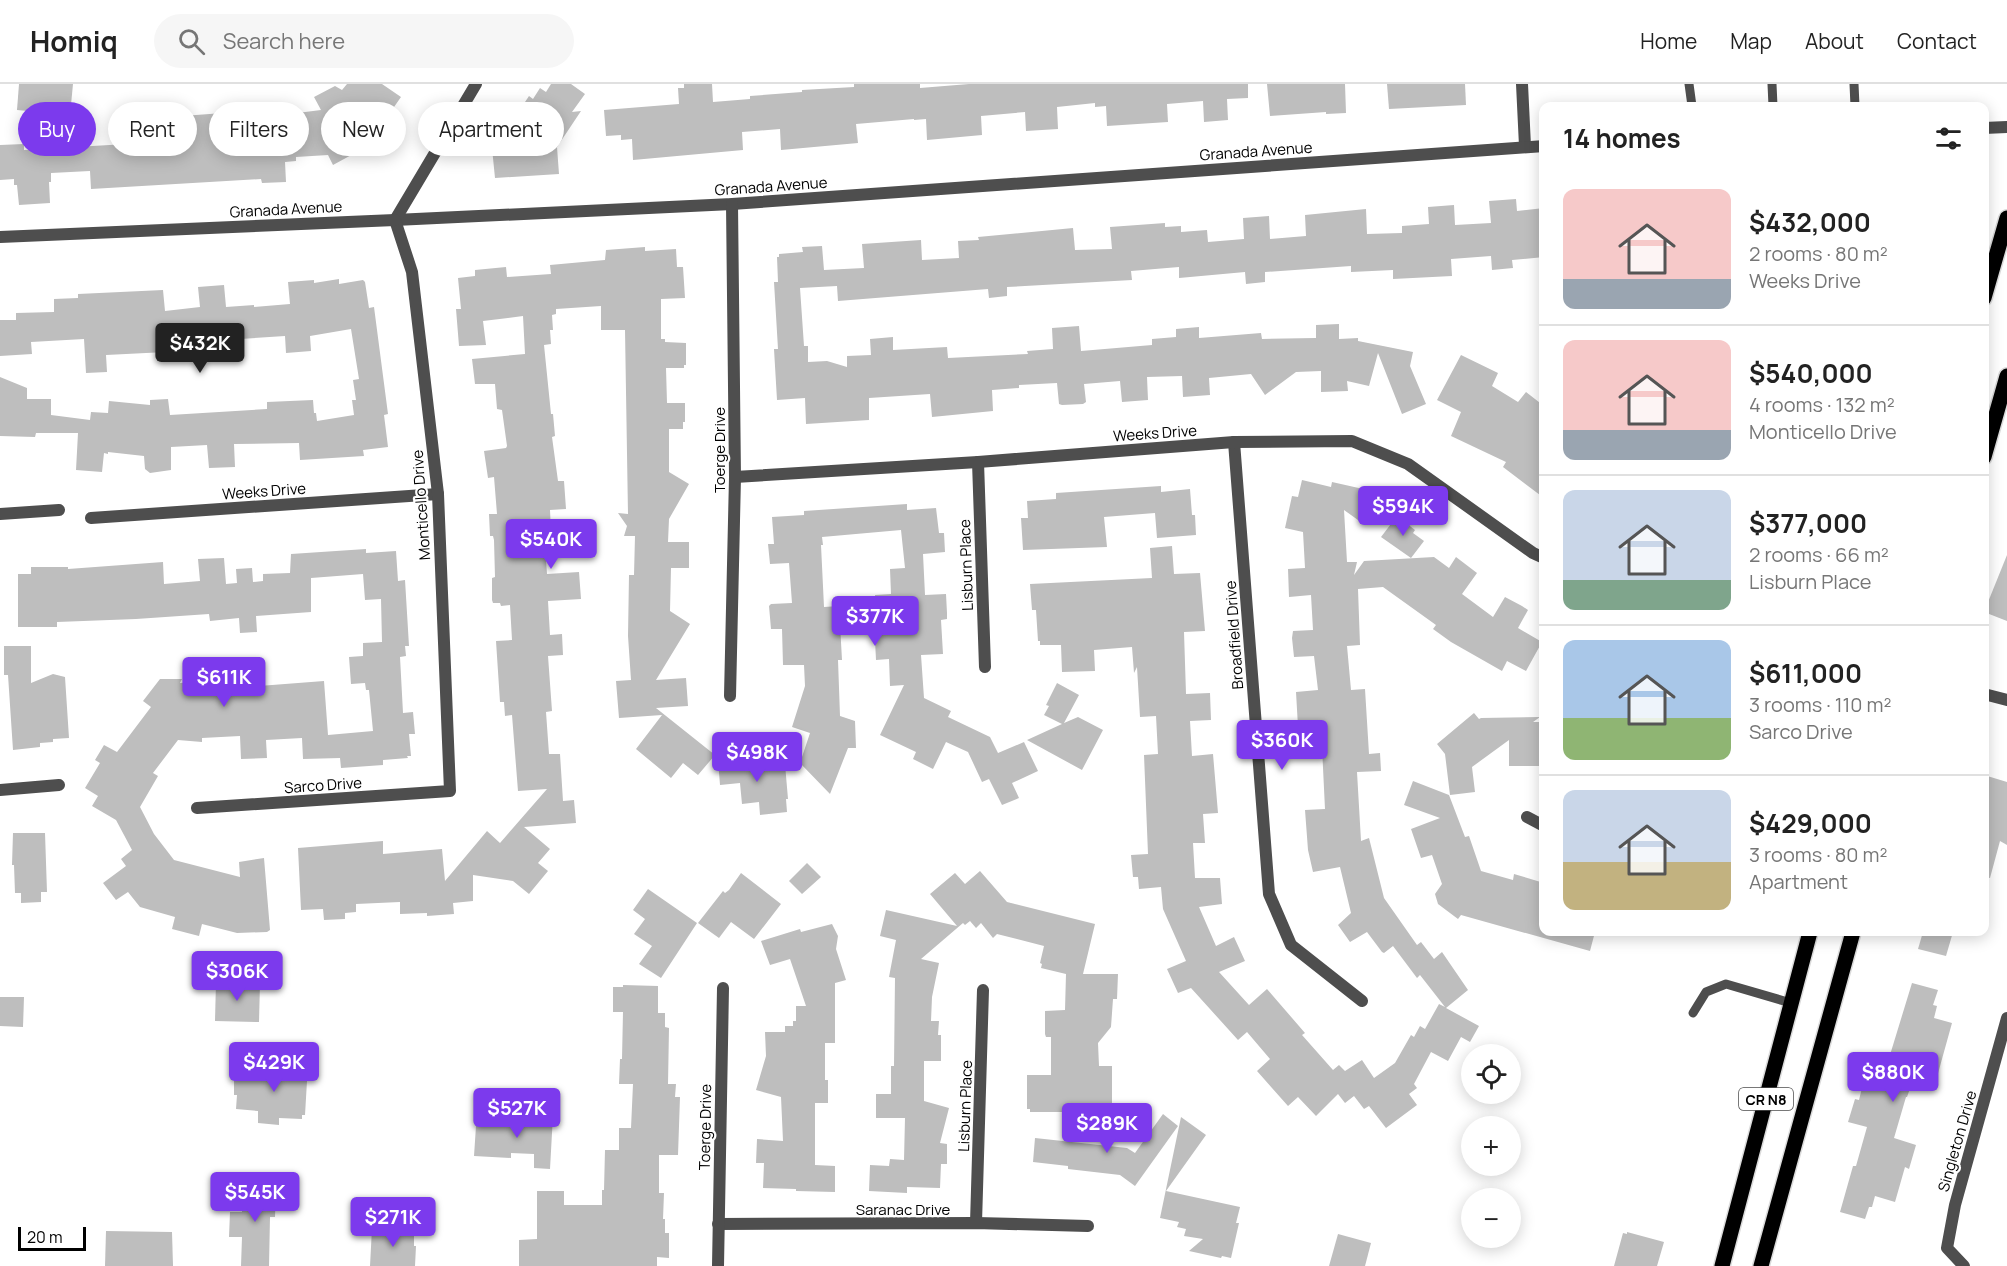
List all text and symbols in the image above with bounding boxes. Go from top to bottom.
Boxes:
search box [154,14,574,68]
text: Homiq [30,22,118,60]
icon: search [175,25,208,58]
text: Search here [223,26,345,56]
text: Home [1640,27,1697,55]
text: Map [1730,27,1772,55]
text: About [1805,27,1864,55]
text: Contact [1897,27,1977,55]
chip: Buy [18,102,96,156]
chip: Rent [108,102,197,156]
chip: Filters [209,102,309,156]
chip: New [321,102,406,156]
chip: Apartment [418,102,564,156]
text: 14 homes [1563,120,1681,156]
icon: filters [1932,122,1965,155]
street label: Granada Avenue [1199,137,1313,165]
street label: Granada Avenue [714,172,828,200]
street label: Granada Avenue [229,196,343,222]
text: $432,000 [1749,204,1871,240]
icon: home [1611,213,1683,285]
text: 2 rooms · 80 m² [1749,240,1888,267]
text: Weeks Drive [1749,267,1861,294]
pin: $432K [158,323,242,374]
text: $432K [169,329,231,356]
text: $540,000 [1749,355,1873,391]
icon: home [1611,364,1683,436]
text: 4 rooms · 132 m² [1749,391,1895,418]
street label: Toerge Drive [709,407,730,493]
text: Monticello Drive [1749,418,1897,445]
street label: Weeks Drive [1112,420,1198,446]
street label: Monticello Drive [407,449,435,561]
street label: Weeks Drive [221,478,307,504]
pin: $594K [1361,486,1445,537]
text: $594K [1372,492,1434,519]
text: $377,000 [1749,505,1867,541]
icon: home [1611,514,1683,586]
street label: Lisburn Place [954,518,978,611]
pin: $540K [509,519,593,570]
text: $540K [520,525,582,552]
text: 2 rooms · 66 m² [1749,541,1889,568]
text: Lisburn Place [1749,568,1872,595]
street label: Broadfield Drive [1220,580,1248,690]
pin: $377K [833,596,917,647]
text: $377K [846,602,904,629]
text: $611,000 [1749,655,1862,691]
pin: $611K [182,657,266,708]
text: $611K [196,663,252,690]
icon: home [1611,664,1683,736]
text: 3 rooms · 110 m² [1749,691,1891,718]
text: Sarco Drive [1749,718,1853,745]
pin: $360K [1240,720,1324,771]
text: $360K [1251,726,1313,753]
pin: $498K [715,732,799,783]
text: $498K [726,738,788,765]
street label: Sarco Drive [283,772,363,798]
text: $429,000 [1749,805,1872,841]
icon: home [1611,814,1683,886]
text: 3 rooms · 80 m² [1749,841,1888,868]
text: Apartment [1749,868,1848,895]
pin: $306K [195,951,279,1002]
text: $306K [206,957,268,984]
pin: $429K [232,1042,316,1093]
map controls [1461,1044,1521,1248]
button: locate [1461,1044,1521,1104]
text: $429K [243,1048,305,1075]
pin: $880K [1851,1052,1935,1103]
text: $880K [1861,1058,1925,1085]
street label: Lisburn Place [953,1059,977,1152]
street label: Toerge Drive [694,1083,716,1170]
pin: $527K [475,1088,559,1139]
road number: CR N8 [1739,1088,1793,1110]
street label: Singleton Drive [1933,1088,1982,1194]
text: $527K [487,1094,547,1121]
pin: $289K [1065,1103,1149,1154]
text: $289K [1076,1109,1138,1136]
button: + [1461,1116,1521,1176]
pin: $545K [213,1172,297,1223]
text: $545K [224,1178,286,1205]
button: − [1461,1188,1521,1248]
pin: $271K [351,1197,435,1248]
street label: Saranac Drive [856,1199,951,1220]
text: $271K [365,1203,421,1230]
scale bar [18,1224,86,1252]
text: 20 m [27,1226,63,1248]

